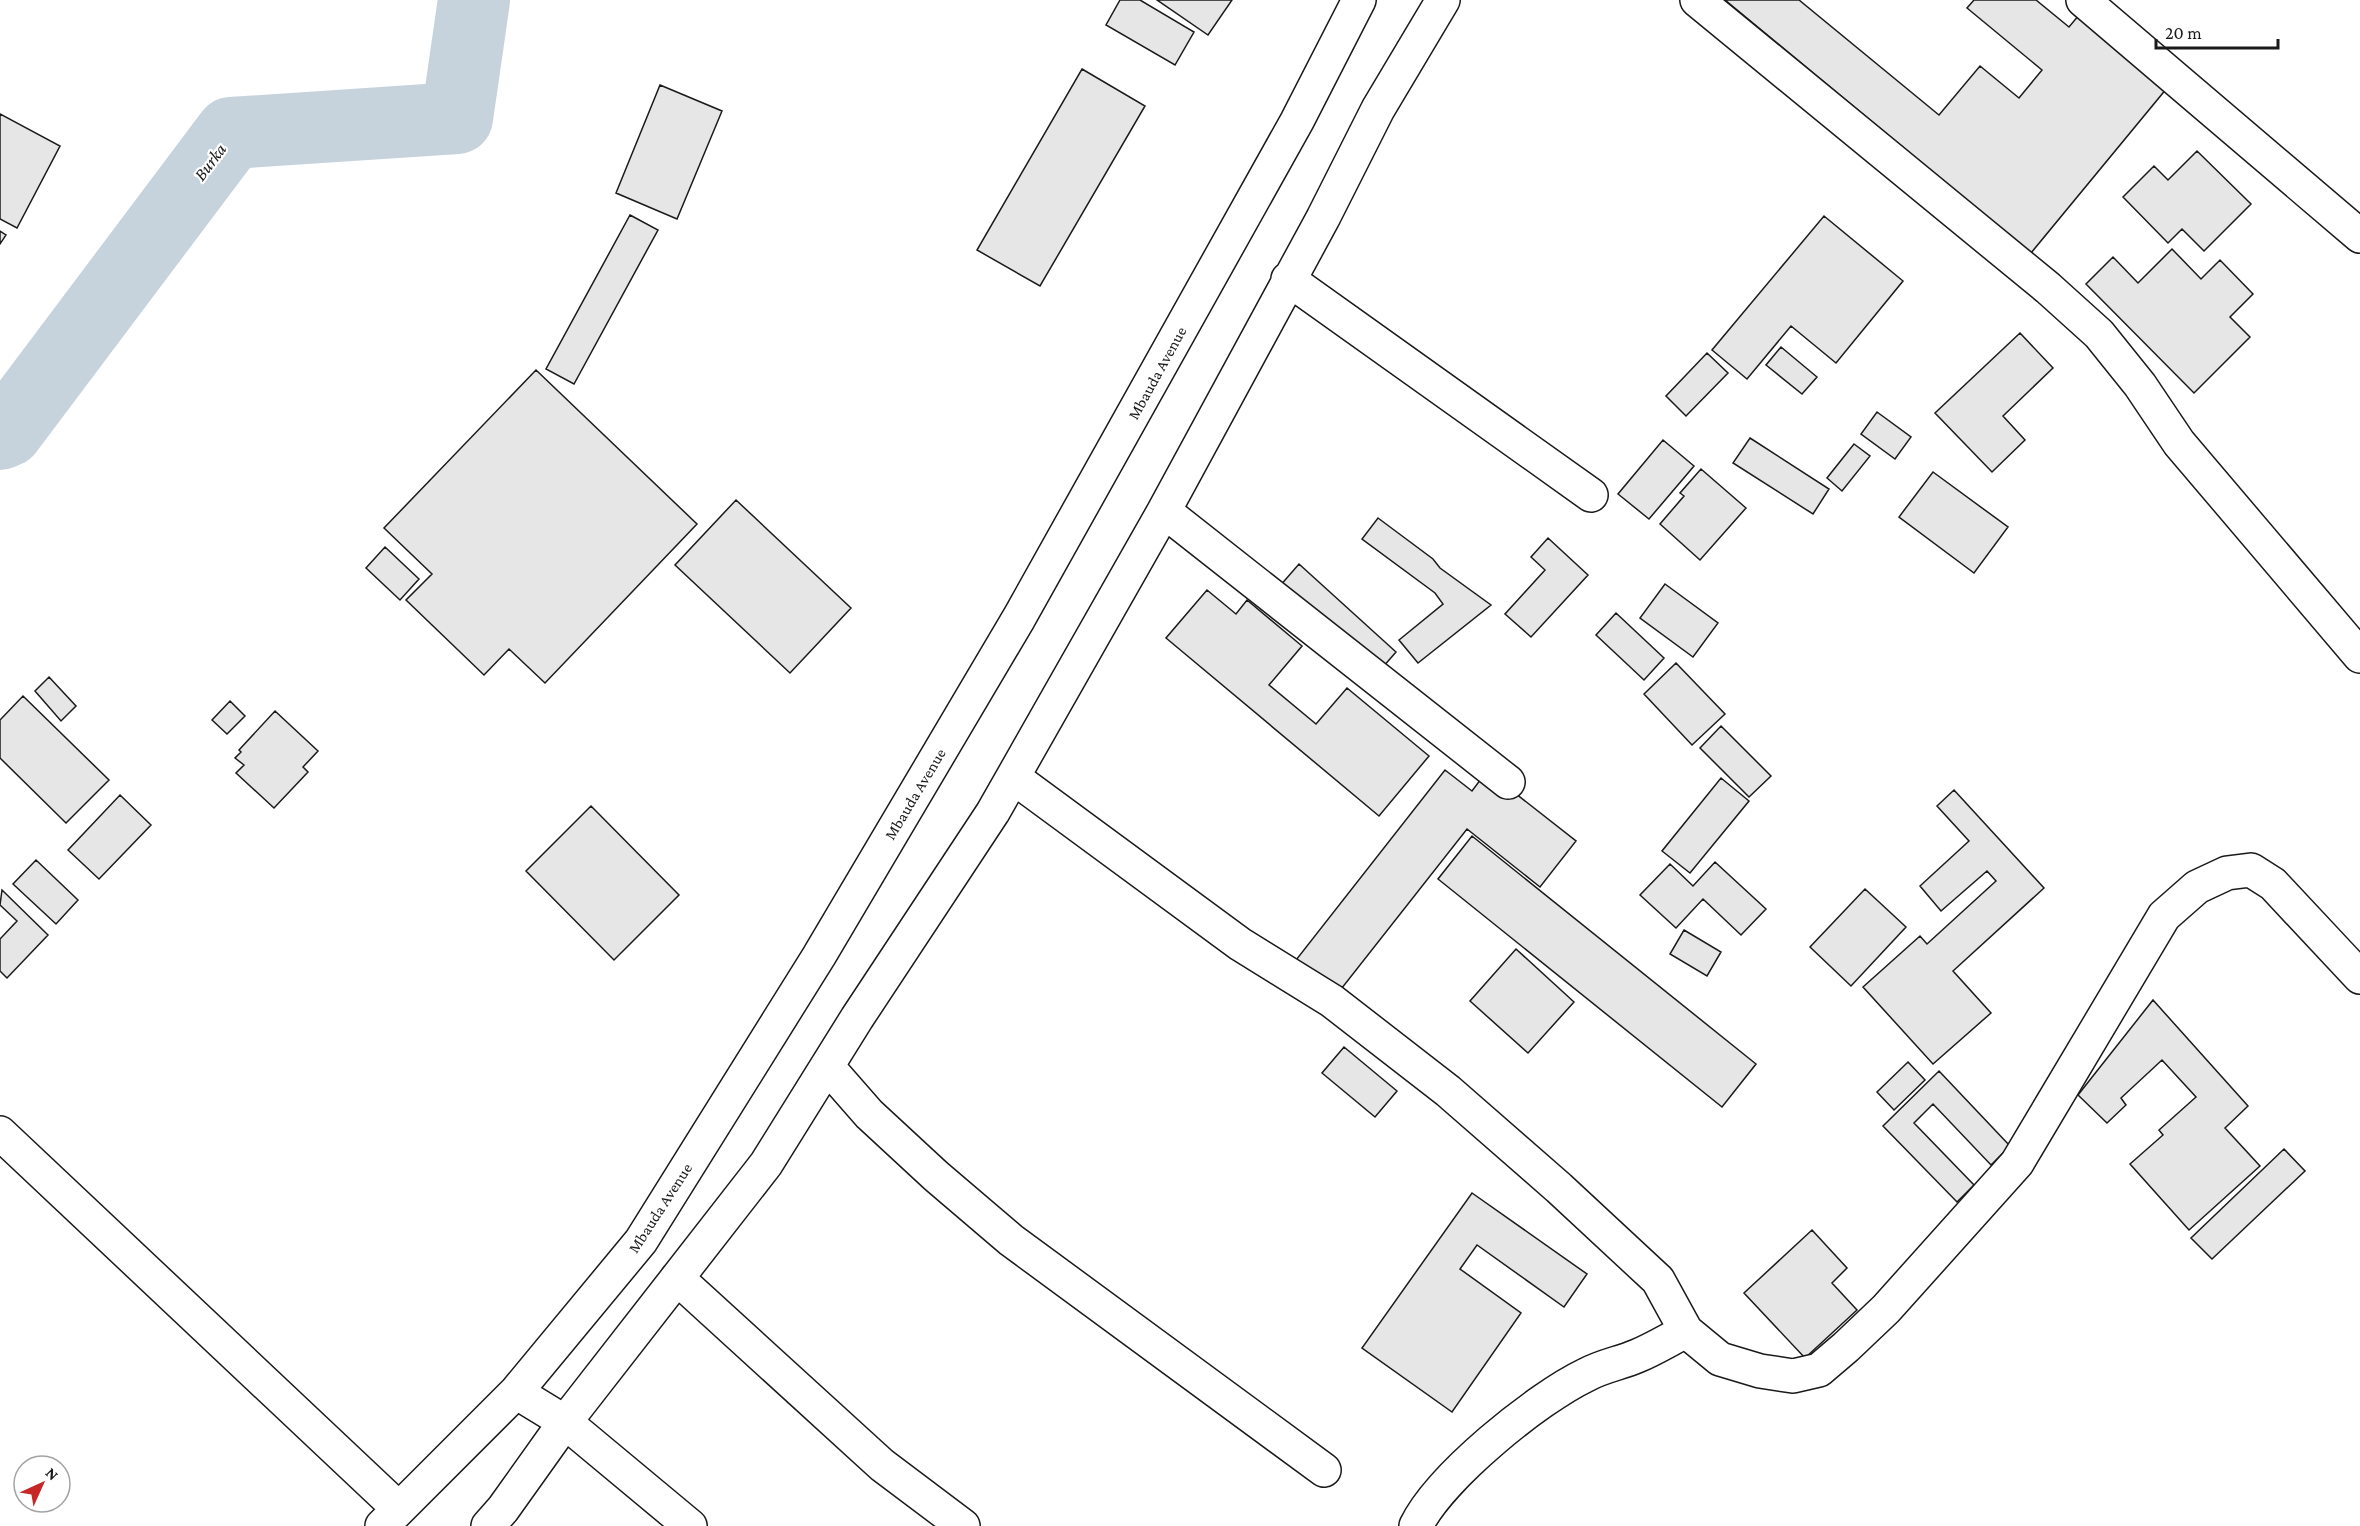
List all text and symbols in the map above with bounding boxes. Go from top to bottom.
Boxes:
scale bar [2156,12,2278,50]
text: 20 m [2165,23,2202,43]
water label: Burka [190,139,231,184]
street label: Mbauda Avenue [1125,324,1189,422]
street label: Mbauda Avenue [881,745,949,843]
street label: Mbauda Avenue [625,1160,695,1256]
north arrow [12,1454,72,1514]
text: N [42,1464,62,1484]

